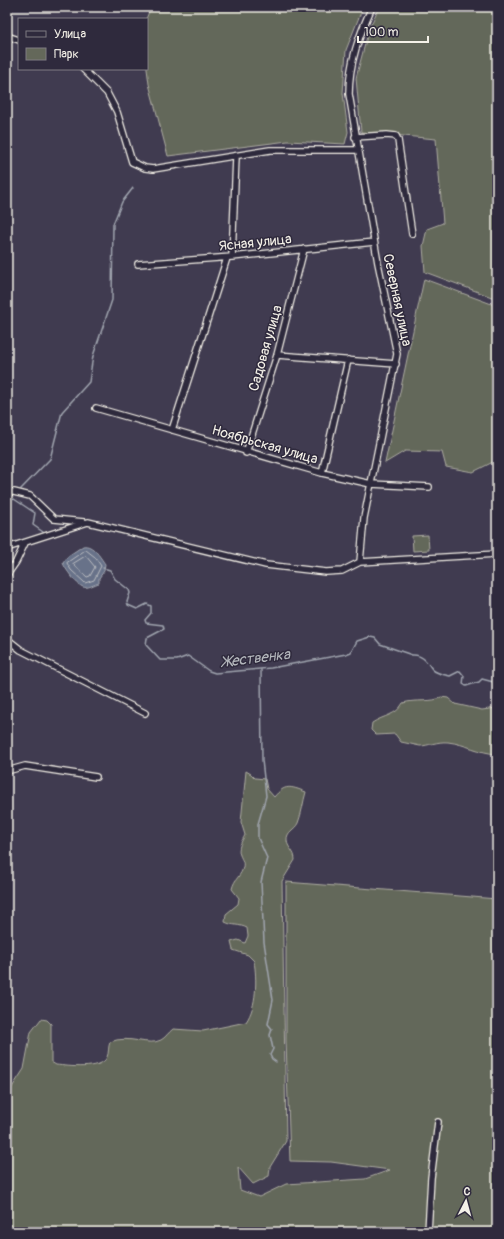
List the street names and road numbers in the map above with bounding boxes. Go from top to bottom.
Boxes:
street label: Ясная улица [218,230,292,255]
street label: Северная улица [379,252,416,348]
street label: Садовая улица [245,303,286,393]
street label: Ноябрьская улица [210,421,320,468]

